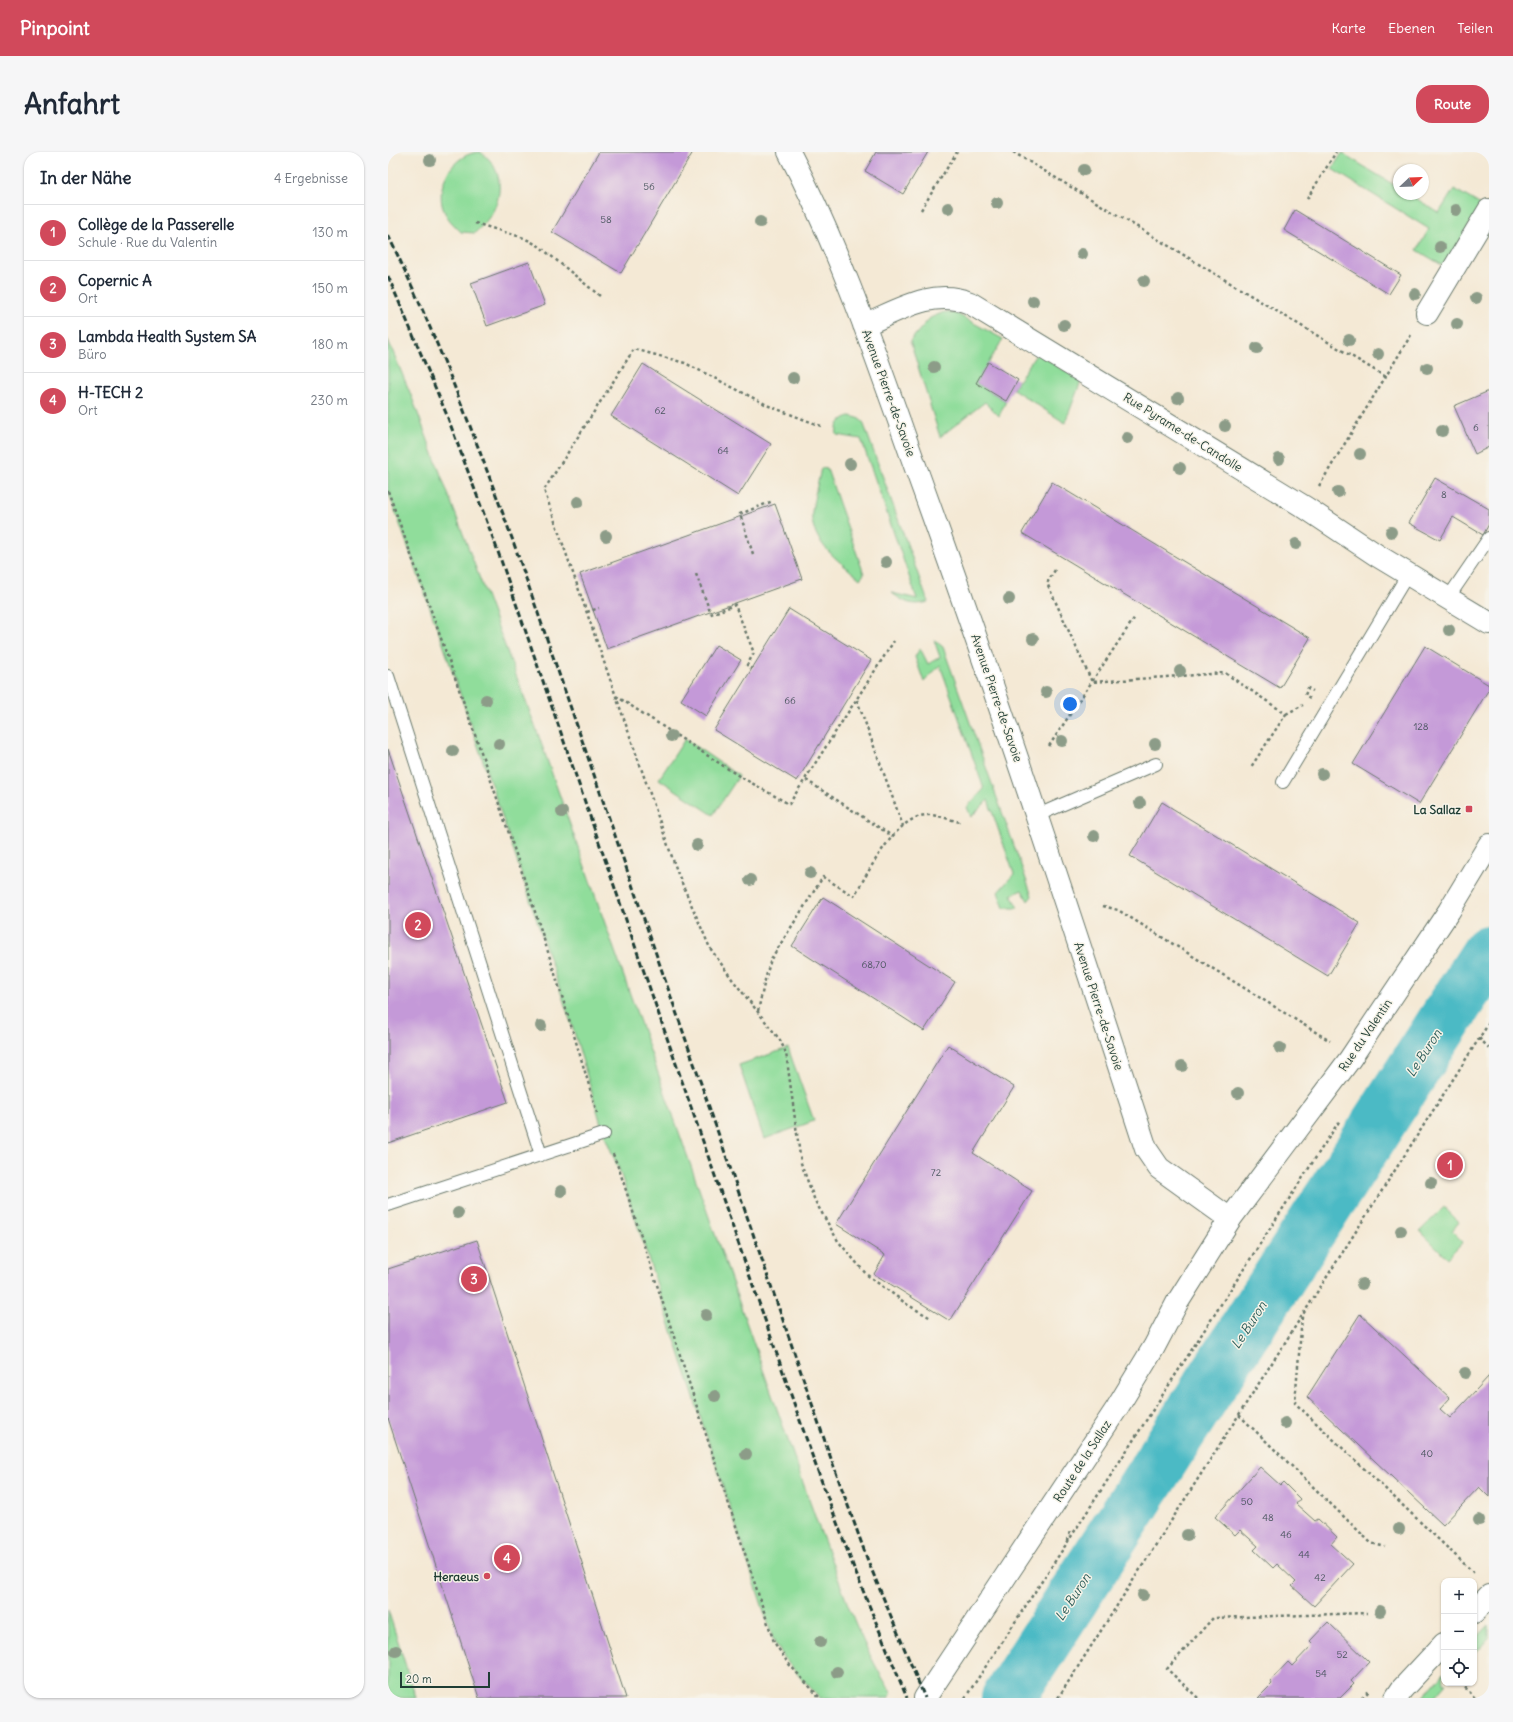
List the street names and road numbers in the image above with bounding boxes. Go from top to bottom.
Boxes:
street label: Avenue Pierre-de-Savoie [859,327,919,459]
street label: Rue Pyrame-de-Candolle [1121,389,1245,475]
street label: Avenue Pierre-de-Savoie [968,632,1026,764]
street label: Avenue Pierre-de-Savoie [1071,940,1127,1072]
street label: Rue du Valentin [1335,996,1395,1074]
street label: Route de la Sallaz [1050,1417,1114,1505]

